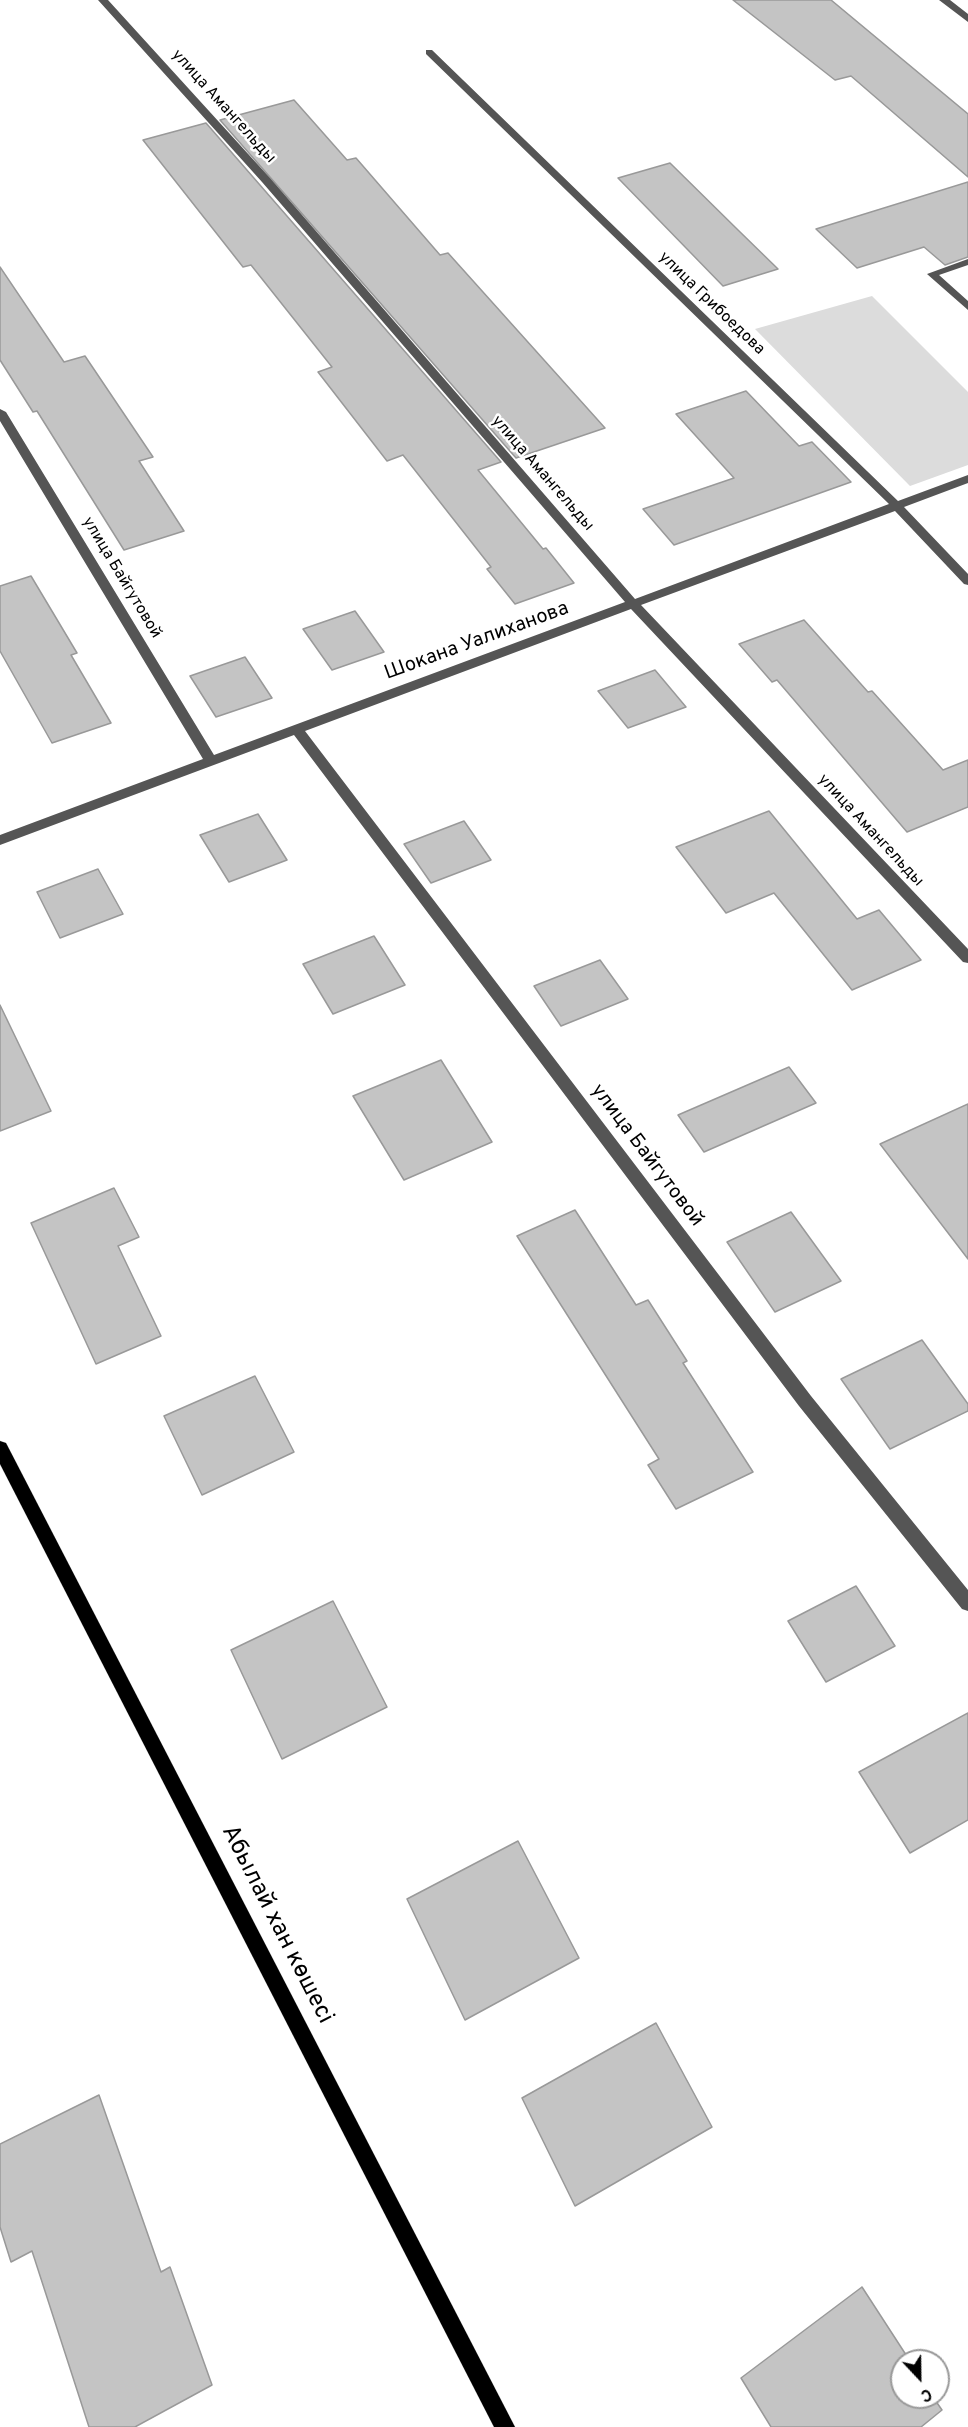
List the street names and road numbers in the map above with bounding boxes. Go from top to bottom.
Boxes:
street label: улица Амангельды [167,46,279,168]
street label: улица Грибоедова [654,248,768,360]
street label: улица Амангельды [487,412,597,536]
street label: улица Байгутовой [77,514,165,642]
street label: Шокана Уалиханова [382,598,572,686]
street label: улица Амангельды [813,771,927,891]
street label: улица Байгутовой [585,1080,707,1232]
street label: Абылай хан көшесі [214,1821,338,2029]

